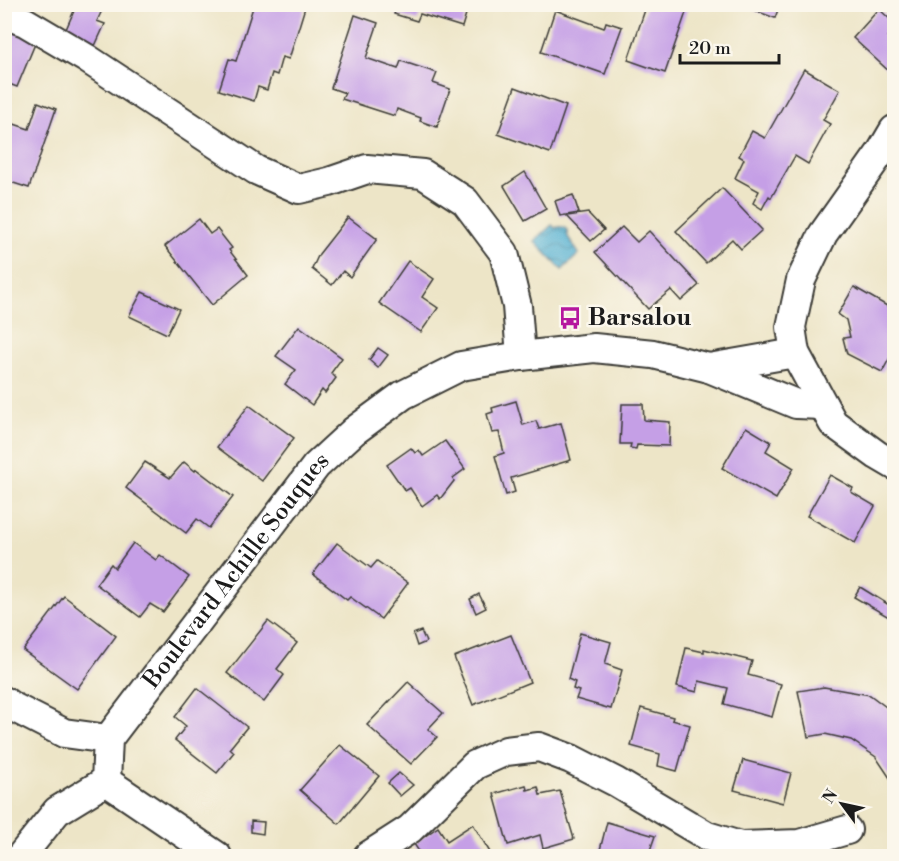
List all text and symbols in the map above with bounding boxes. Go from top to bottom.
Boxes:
scale bar [680,27,779,65]
text: 20 m [689,37,731,60]
place label: Barsalou [588,303,691,333]
bus stop icon: Barsalou [557,305,583,331]
street label: Boulevard Achille Souques [136,446,336,695]
north arrow [812,774,872,834]
text: N [818,785,842,807]

